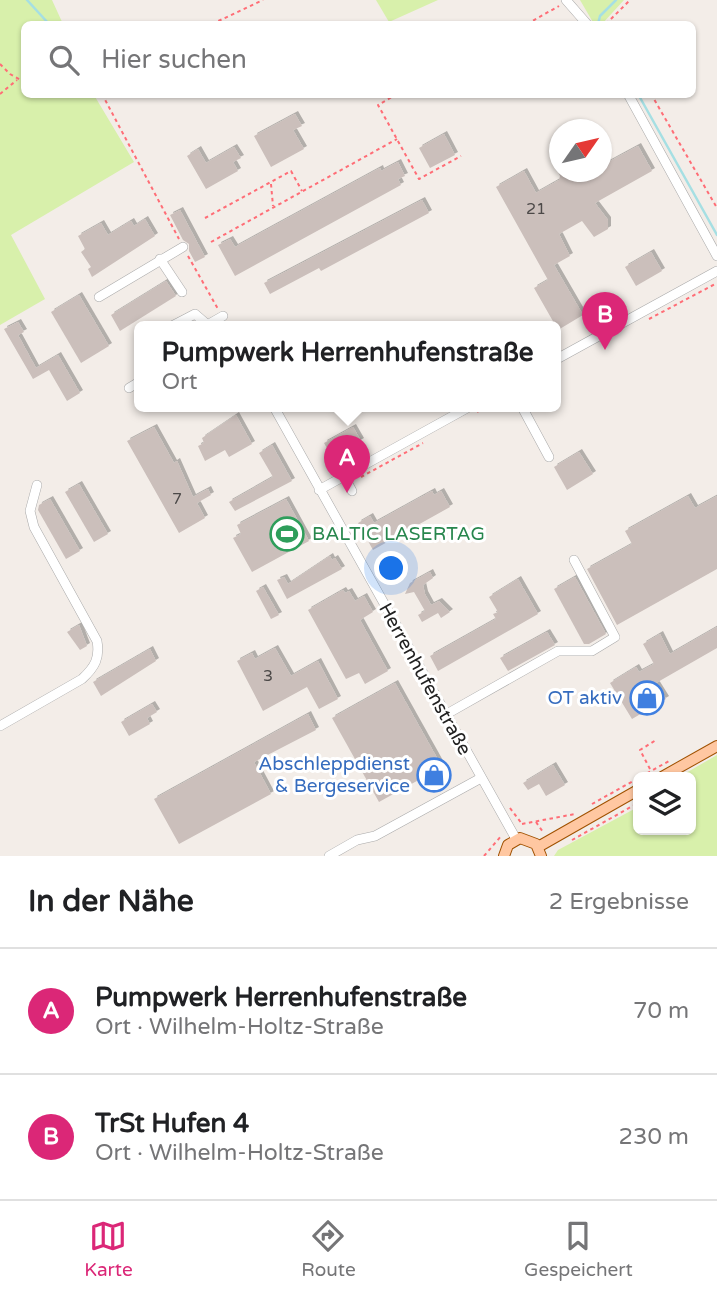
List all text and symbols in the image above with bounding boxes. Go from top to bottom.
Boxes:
search box [21,21,696,98]
icon: search [45,41,83,79]
text: Hier suchen [101,44,247,75]
north arrow [549,119,612,182]
house number: 21 [526,199,546,219]
pin: B [582,292,628,350]
popup [134,321,561,412]
text: Pumpwerk Herrenhufenstraße [162,337,533,368]
text: Ort [162,368,198,396]
pin: A [324,435,370,493]
house number: 7 [172,489,182,509]
sports icon: BALTIC LASERTAG [268,515,306,553]
place label: BALTIC LASERTAG [312,523,485,545]
your location [374,551,408,585]
street label: Herrenhufenstraße [374,599,476,759]
house number: 3 [263,666,273,686]
shop icon: OT aktiv [628,679,666,717]
place label: OT aktiv [548,687,622,709]
place label: Abschleppdienst & Bergeservice [258,753,410,797]
shop icon: Abschleppdienst & Bergeservice [415,756,453,794]
map controls [633,772,696,835]
button: layers [633,772,696,835]
text: In der Nähe [28,883,194,920]
text: 2 Ergebnisse [549,888,689,916]
text: Pumpwerk Herrenhufenstraße [95,982,467,1013]
text: A [42,997,60,1025]
text: 70 m [633,997,689,1025]
text: Ort · Wilhelm-Holtz-Straße [95,1013,384,1041]
text: TrSt Hufen 4 [95,1108,249,1139]
text: B [43,1123,59,1151]
text: 230 m [619,1123,689,1151]
text: Ort · Wilhelm-Holtz-Straße [95,1139,384,1167]
tab: Karte [84,1217,133,1281]
tab: Route [301,1217,356,1281]
tab: Gespeichert [524,1217,633,1281]

